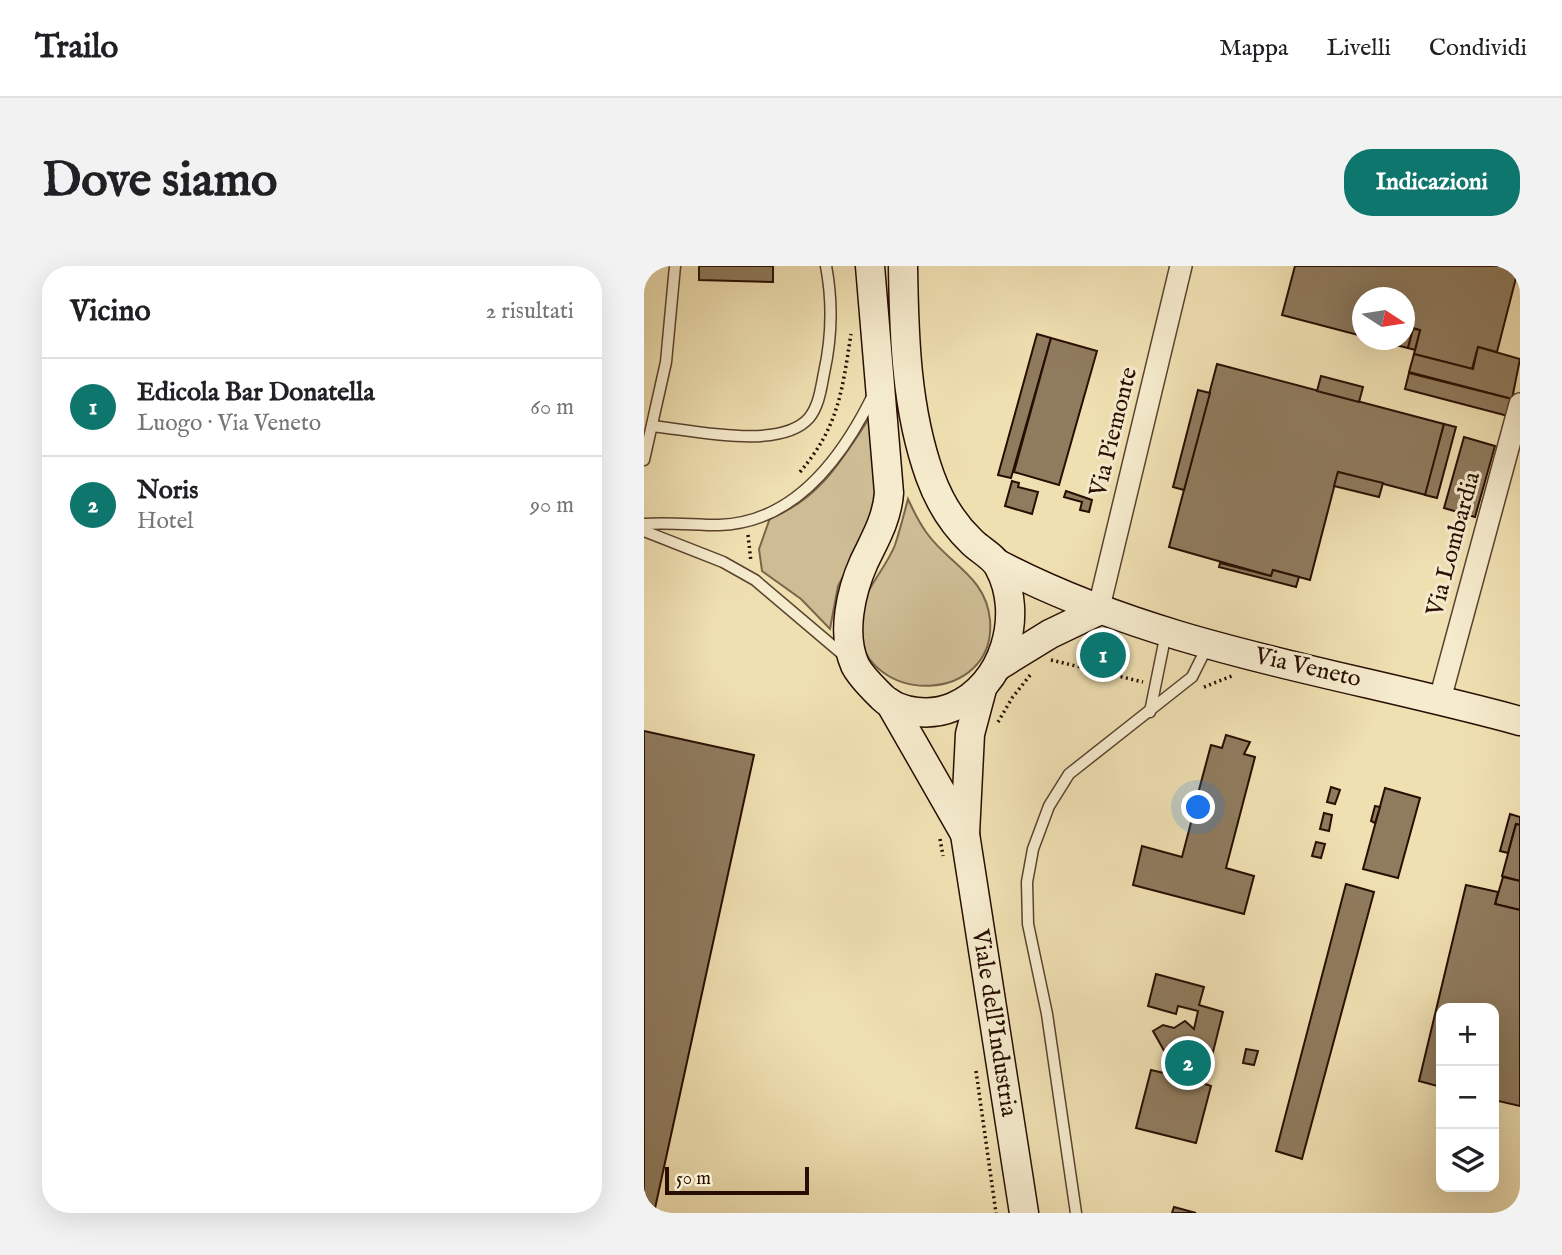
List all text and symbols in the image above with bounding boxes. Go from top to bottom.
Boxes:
text: Trailo [35,27,118,69]
text: Mappa [1219,33,1288,64]
text: Livelli [1326,33,1391,64]
text: Condividi [1429,33,1527,64]
button: Indicazioni [1344,149,1520,216]
text: Dove siamo [42,151,278,213]
north arrow [1352,287,1415,350]
text: Vicino [70,293,151,331]
text: 2 risultati [485,297,574,326]
street label: Via Piemonte [1083,364,1145,501]
text: Edicola Bar Donatella [137,376,375,409]
text: 1 [89,393,97,422]
text: 60 m [530,393,574,422]
text: Luogo · Via Veneto [137,409,321,438]
street label: Via Lombardia [1420,468,1488,620]
text: Noris [137,474,198,507]
text: 2 [88,491,98,520]
text: 90 m [530,491,574,520]
text: Hotel [137,507,194,536]
pin: 1 [1080,629,1126,681]
street label: Via Veneto [1251,641,1364,695]
your location [1181,790,1215,824]
street label: Viale dell'Industria [964,926,1024,1120]
map controls [1436,1003,1499,1192]
button: + [1436,1003,1499,1066]
pin: 2 [1165,1037,1211,1089]
button: − [1436,1066,1499,1129]
button: layers [1436,1129,1499,1192]
scale bar [665,1164,808,1196]
text: 50 m [676,1167,711,1191]

